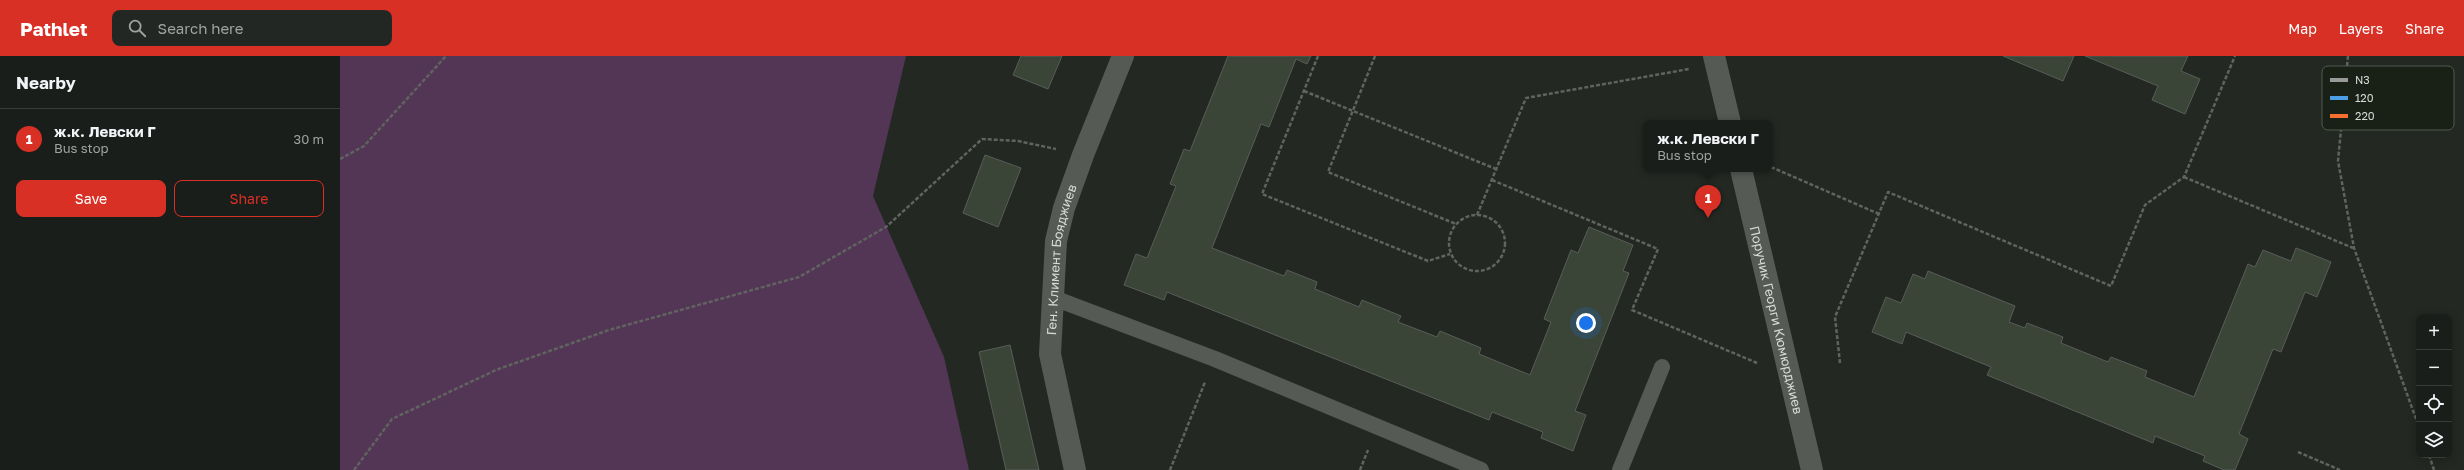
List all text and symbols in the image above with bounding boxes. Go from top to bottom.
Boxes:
search box [112,10,392,46]
text: Pathlet [20,17,88,40]
icon: search [126,17,148,39]
text: Search here [158,19,244,37]
text: Map [2288,20,2317,37]
text: Layers [2339,20,2383,37]
text: Share [2405,20,2444,37]
legend [2322,66,2454,130]
text: Nearby [16,72,76,93]
text: N3 [2355,73,2370,86]
text: 120 [2355,91,2374,104]
text: 220 [2355,109,2375,122]
popup [1643,120,1773,172]
text: ж.к. Левски Г [54,122,156,140]
text: ж.к. Левски Г [1657,129,1759,147]
text: 1 [26,131,32,147]
text: 30 m [294,131,324,147]
text: Bus stop [54,140,109,156]
text: Bus stop [1657,147,1712,163]
button: Save [16,180,166,217]
button: Share [174,180,324,217]
street label: Ген. Климент Бояджиев [1043,182,1080,336]
pin: 1 [1695,185,1721,218]
street label: Поручик Георги Кюмюрджиев [1747,224,1807,416]
your location [1576,313,1596,333]
map controls [2416,314,2452,458]
button: + [2416,314,2452,350]
button: − [2416,350,2452,386]
button: locate [2416,386,2452,422]
button: layers [2416,422,2452,458]

